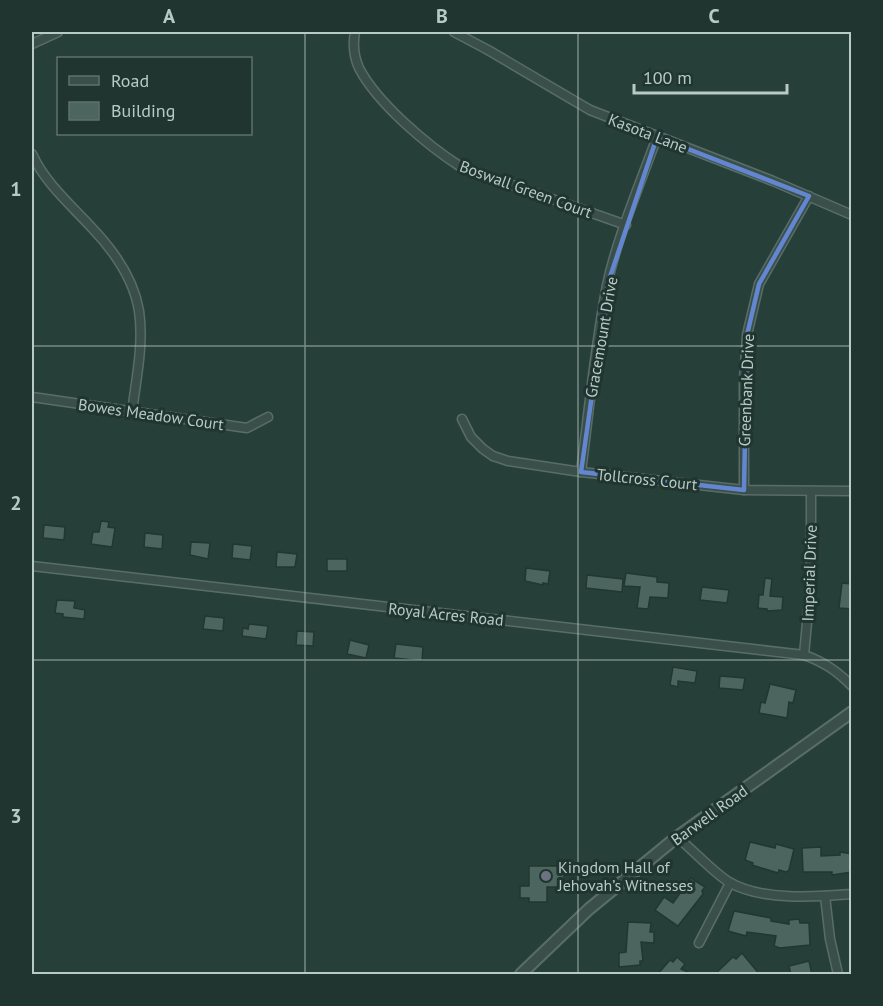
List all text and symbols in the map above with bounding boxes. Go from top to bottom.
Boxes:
text: A [163,3,176,29]
text: B [436,3,448,29]
text: C [708,3,720,29]
legend [57,57,252,135]
scale bar [634,57,787,95]
text: 100 m [643,66,692,89]
text: Road [111,69,149,92]
text: Building [111,99,175,122]
street label: Kasota Lane [606,109,690,157]
street label: Boswall Green Court [457,156,595,222]
text: 1 [10,176,22,202]
street label: Gracemount Drive [581,275,621,399]
street label: Greenbank Drive [734,333,758,447]
street label: Bowes Meadow Court [77,394,226,434]
street label: Tollcross Court [596,464,699,494]
text: 2 [10,490,22,516]
street label: Imperial Drive [797,524,821,622]
street label: Royal Acres Road [387,598,505,630]
street label: Barwell Road [667,780,751,850]
text: 3 [10,803,22,829]
place label: Kingdom Hall of Jehovah’s Witnesses [557,857,694,895]
marker: Kingdom Hall of Jehovah’s Witnesses [539,869,553,883]

